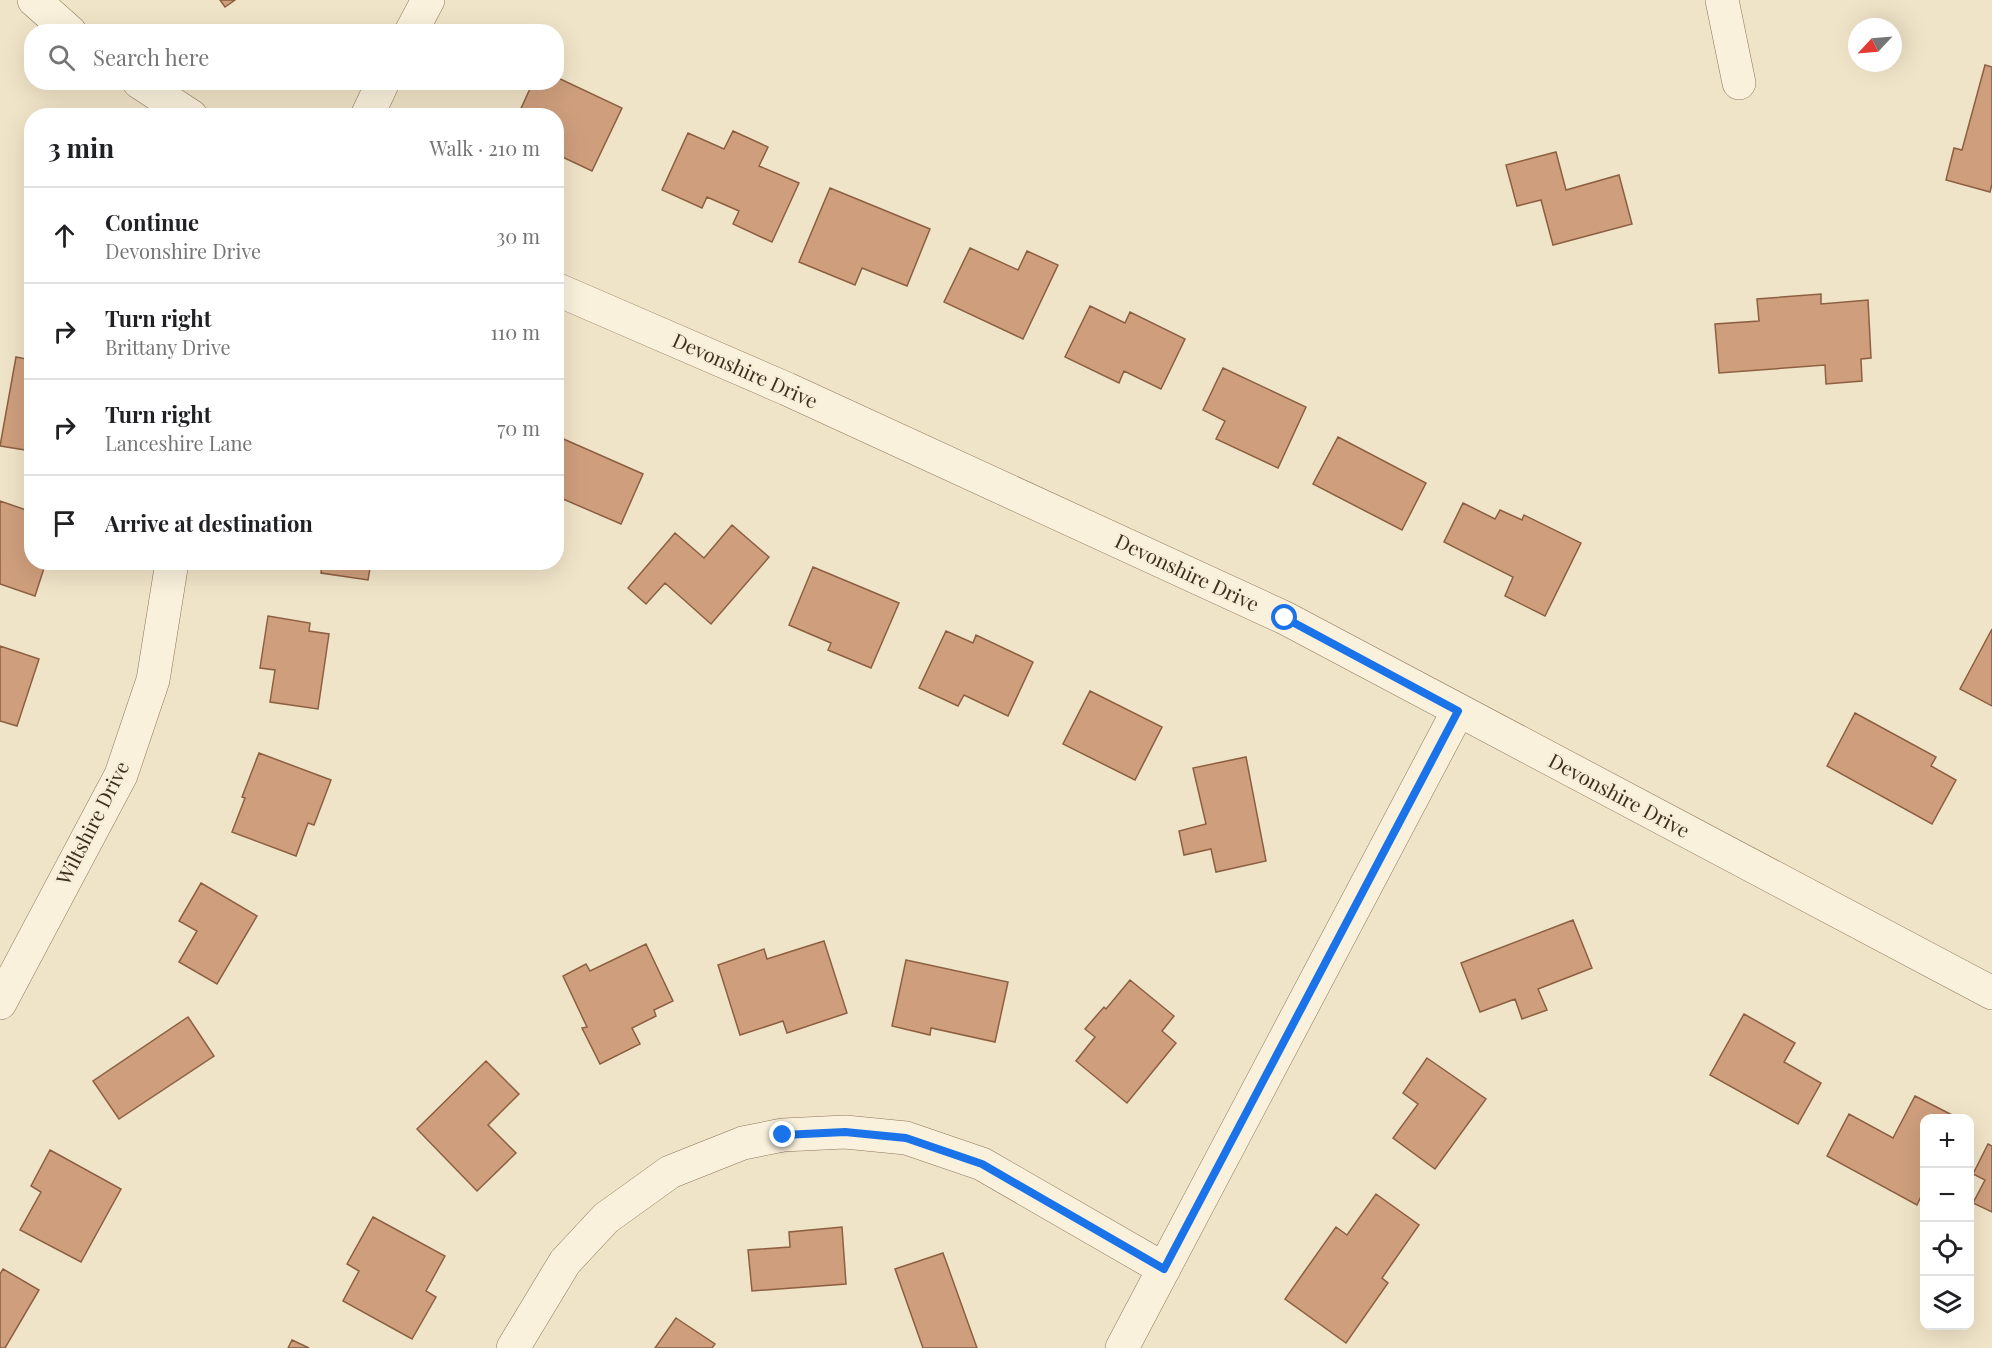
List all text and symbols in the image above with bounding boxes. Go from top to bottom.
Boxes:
north arrow [1848,18,1902,72]
search box [24,24,564,90]
icon: search [45,41,78,74]
text: Search here [93,42,209,72]
text: 3 min [48,130,114,165]
text: Walk · 210 m [430,134,540,161]
text: Continue [105,207,199,237]
icon: ahead [48,219,81,252]
text: 30 m [496,222,540,249]
text: Devonshire Drive [105,237,261,264]
text: Turn right [105,303,211,333]
icon: right [48,315,81,348]
text: 110 m [490,318,540,345]
street label: Devonshire Drive [669,326,822,414]
text: Brittany Drive [105,333,231,360]
text: Turn right [105,399,211,429]
icon: right [48,411,81,444]
text: 70 m [497,414,540,441]
text: Lanceshire Lane [105,429,252,456]
icon: arrive [48,507,81,540]
text: Arrive at destination [105,508,313,538]
street label: Devonshire Drive [1111,526,1264,617]
route start [1271,604,1297,630]
street label: Devonshire Drive [1544,746,1695,843]
street label: Wiltshire Drive [48,756,134,890]
map controls [1920,1114,1974,1330]
button: + [1920,1114,1974,1168]
route end [769,1121,795,1147]
button: − [1920,1168,1974,1222]
button: locate [1920,1222,1974,1276]
button: layers [1920,1276,1974,1330]

